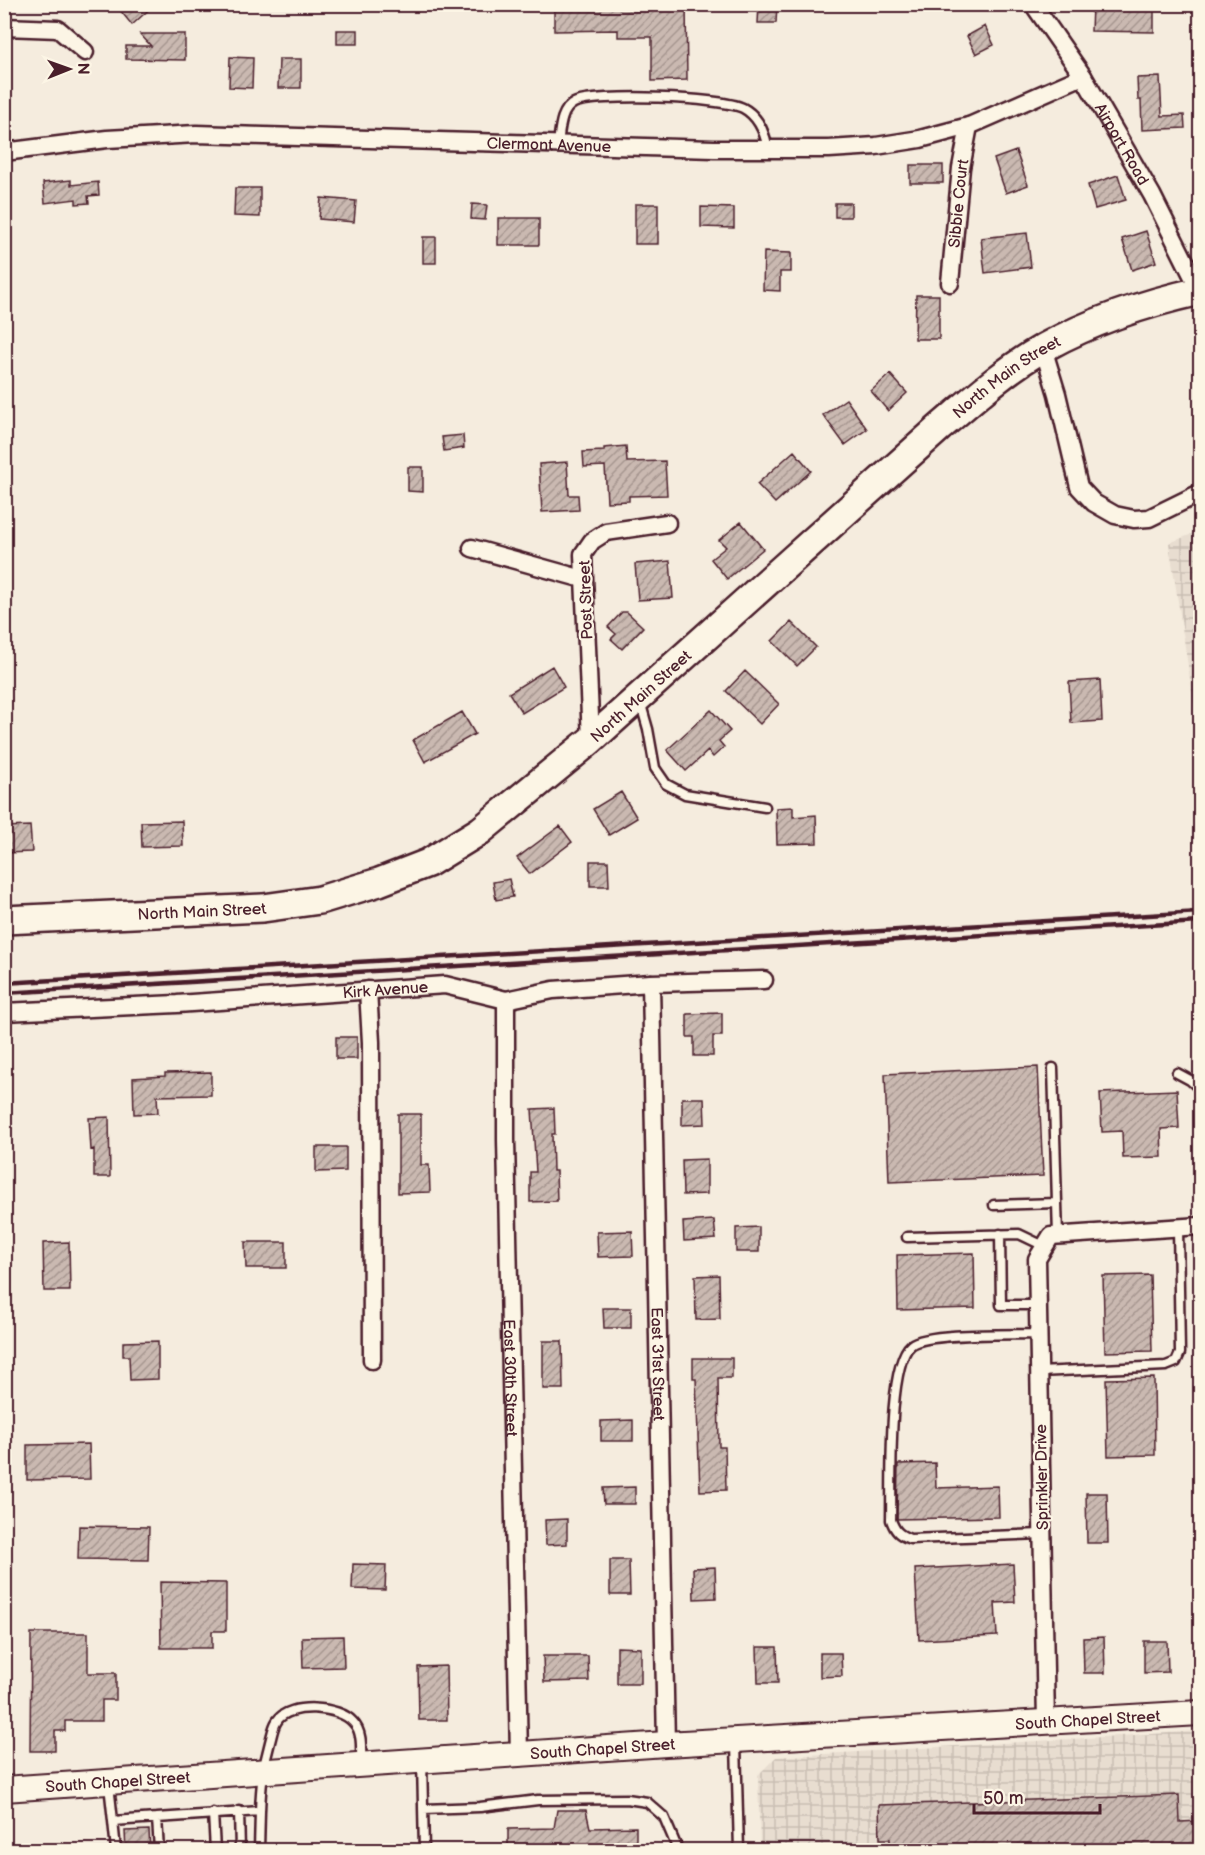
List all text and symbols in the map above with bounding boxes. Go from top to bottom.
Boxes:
north arrow [39,39,99,99]
text: N [73,63,92,75]
street label: Airport Road [1090,100,1152,189]
street label: Clermont Avenue [486,134,612,157]
street label: Sibbie Court [945,158,974,249]
street label: North Main Street [949,332,1064,423]
street label: Post Street [576,560,597,640]
street label: North Main Street [587,647,696,747]
street label: North Main Street [137,900,268,925]
street label: Kirk Avenue [342,978,429,1003]
street label: East 31st Street [646,1307,668,1421]
street label: East 30th Street [499,1319,520,1437]
street label: Sprinkler Drive [1032,1423,1053,1530]
street label: South Chapel Street [1015,1707,1161,1735]
street label: South Chapel Street [530,1735,676,1764]
street label: South Chapel Street [45,1768,191,1797]
scale bar [974,1777,1100,1815]
text: 50 m [983,1788,1024,1809]

